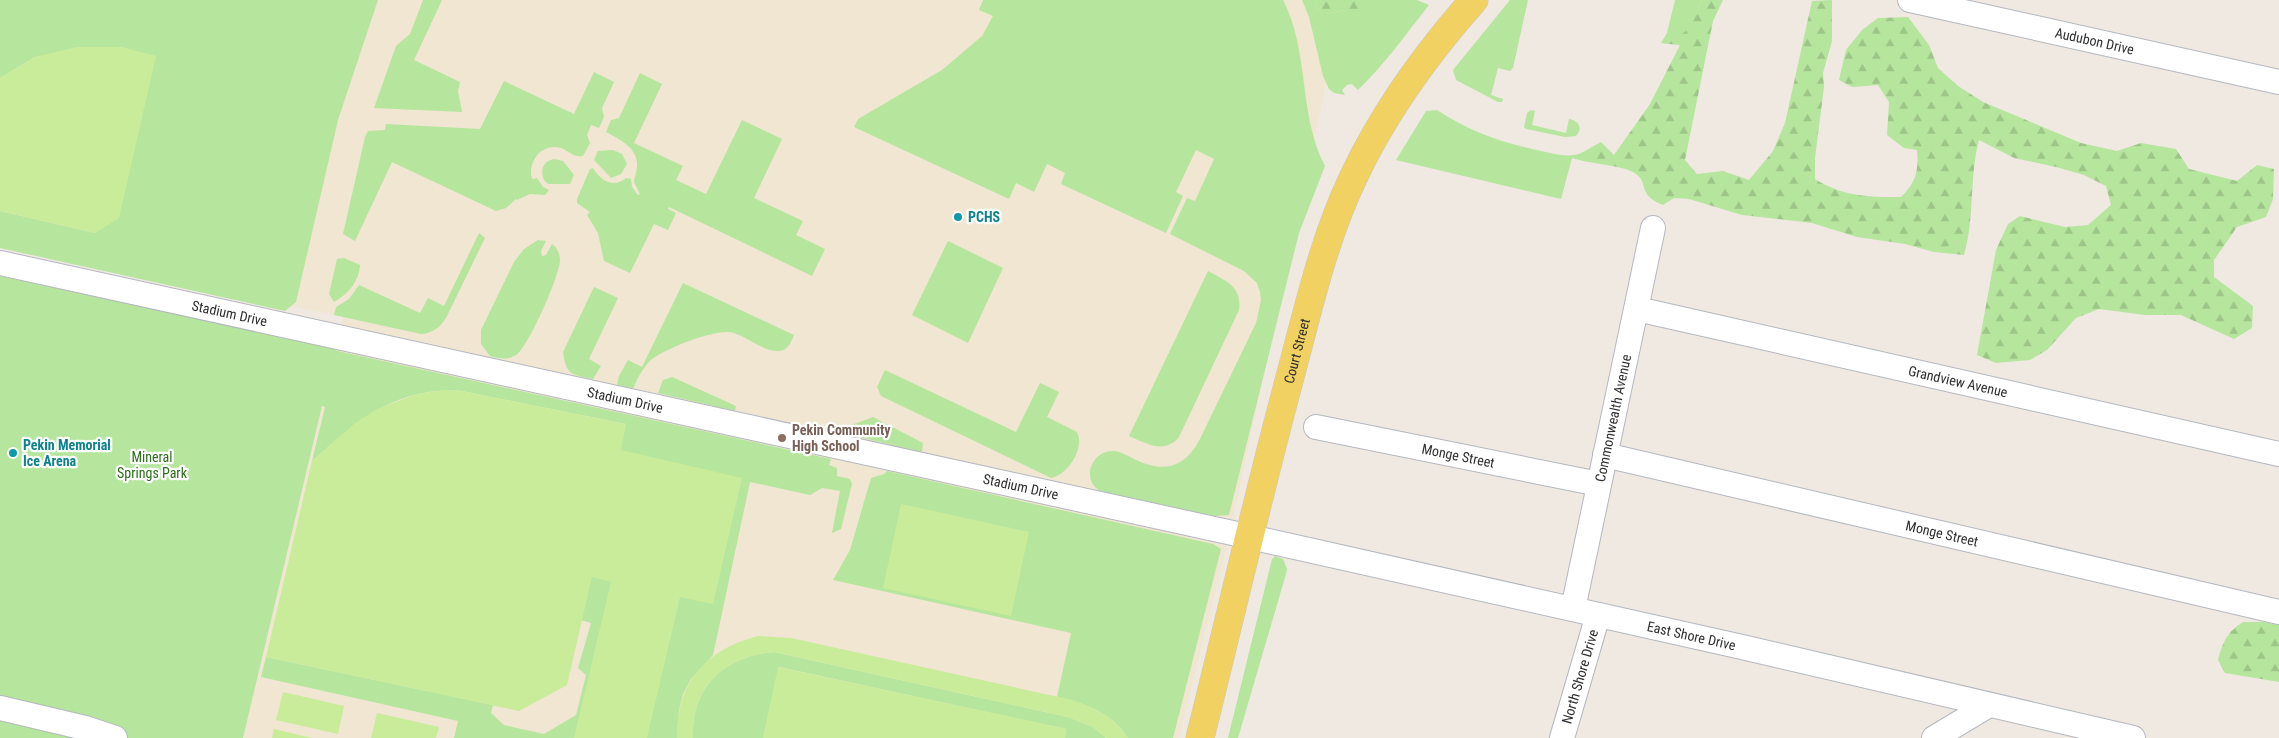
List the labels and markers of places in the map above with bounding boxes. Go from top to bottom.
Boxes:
place label: PCHS [968,209,1001,225]
marker: PCHS [952,211,964,223]
place label: Pekin Community High School [792,422,891,454]
marker: Pekin Community High School [776,432,788,444]
place label: Pekin Memorial Ice Arena [23,437,111,469]
marker: Pekin Memorial Ice Arena [7,447,19,459]

